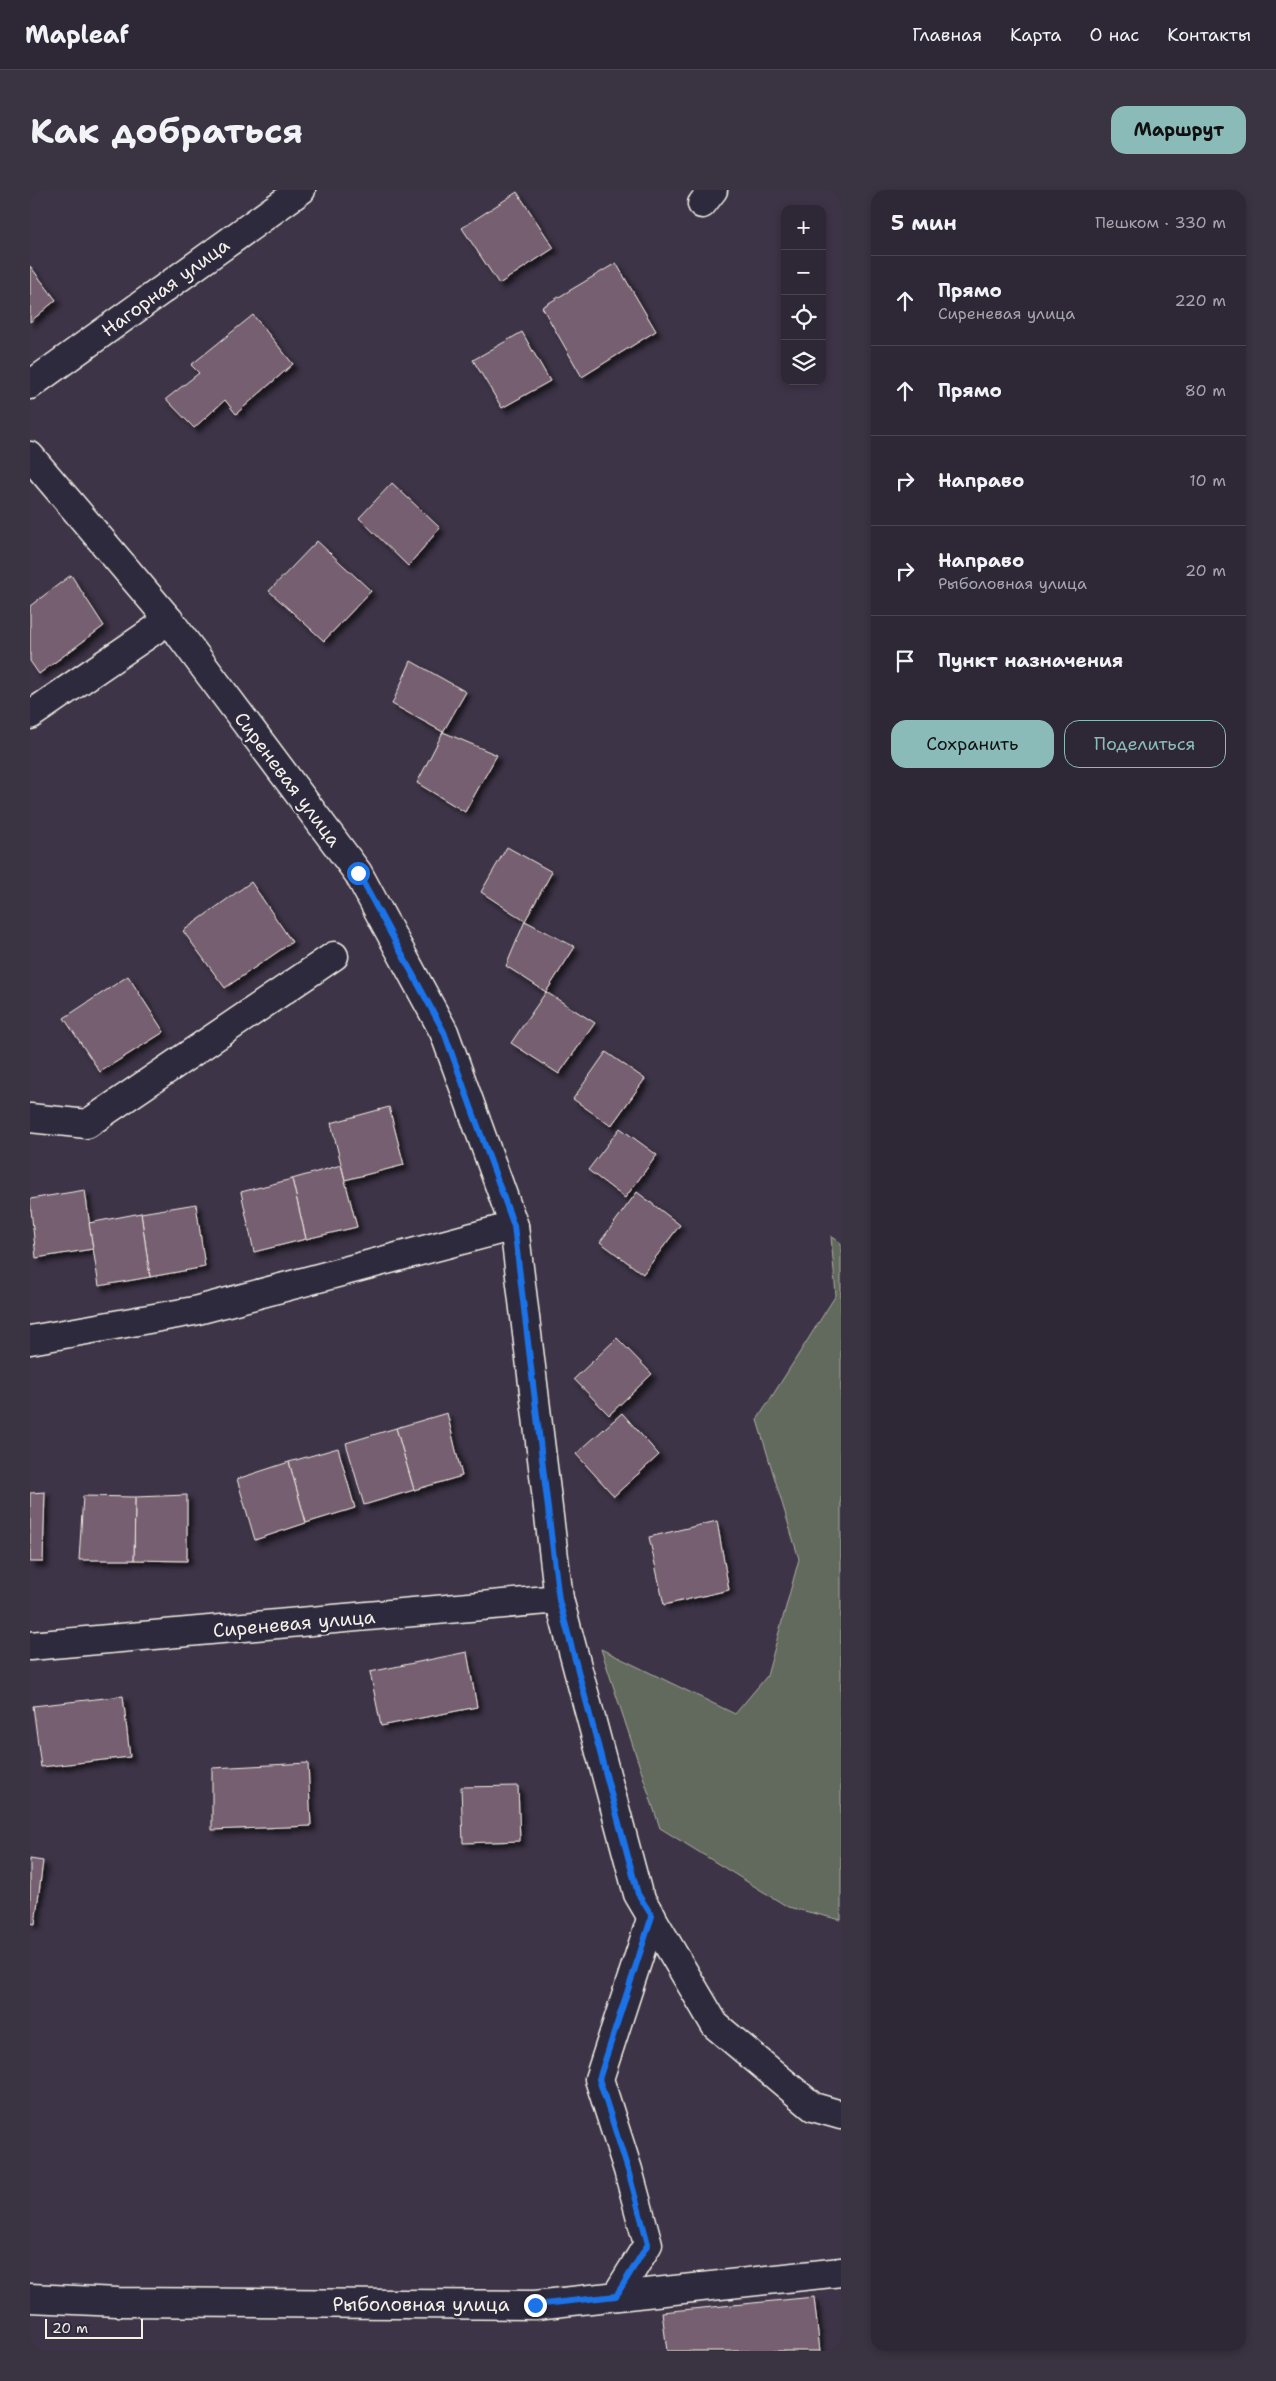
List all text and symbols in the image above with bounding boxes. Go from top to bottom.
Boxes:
text: Mapleaf [25,19,129,51]
text: Главная [912,23,982,47]
text: Карта [1010,23,1062,47]
text: О нас [1090,23,1139,47]
text: Контакты [1167,23,1251,47]
button: Маршрут [1111,106,1246,154]
text: Как добраться [30,107,303,154]
map controls [781,205,826,385]
button: + [781,205,826,250]
text: 5 мин [891,209,957,237]
text: Пешком · 330 m [1095,212,1226,233]
street label: Нагорная улица [96,232,234,342]
button: − [781,250,826,295]
text: Прямо [938,278,1002,303]
icon: ahead [891,287,919,315]
text: 220 m [1174,290,1226,311]
button: locate [781,295,826,340]
text: Сиреневая улица [938,303,1075,324]
button: layers [781,340,826,385]
icon: ahead [891,377,919,405]
text: Прямо [938,378,1002,403]
text: 80 m [1185,380,1226,401]
icon: right [891,467,919,495]
text: Направо [938,468,1024,493]
text: 10 m [1189,470,1226,491]
text: Направо [938,548,1024,573]
icon: right [891,557,919,585]
text: 20 m [1185,560,1226,581]
text: Рыболовная улица [938,573,1087,594]
icon: arrive [891,647,919,675]
text: Пункт назначения [938,648,1123,673]
street label: Сиреневая улица [229,707,347,852]
button: Сохранить [891,720,1054,768]
button: Поделиться [1064,720,1226,768]
route start [347,862,370,885]
street label: Сиреневая улица [212,1604,376,1643]
street label: Рыболовная улица [333,2292,510,2317]
route end [524,2294,547,2317]
scale bar [45,2316,142,2339]
text: 20 m [52,2319,88,2337]

